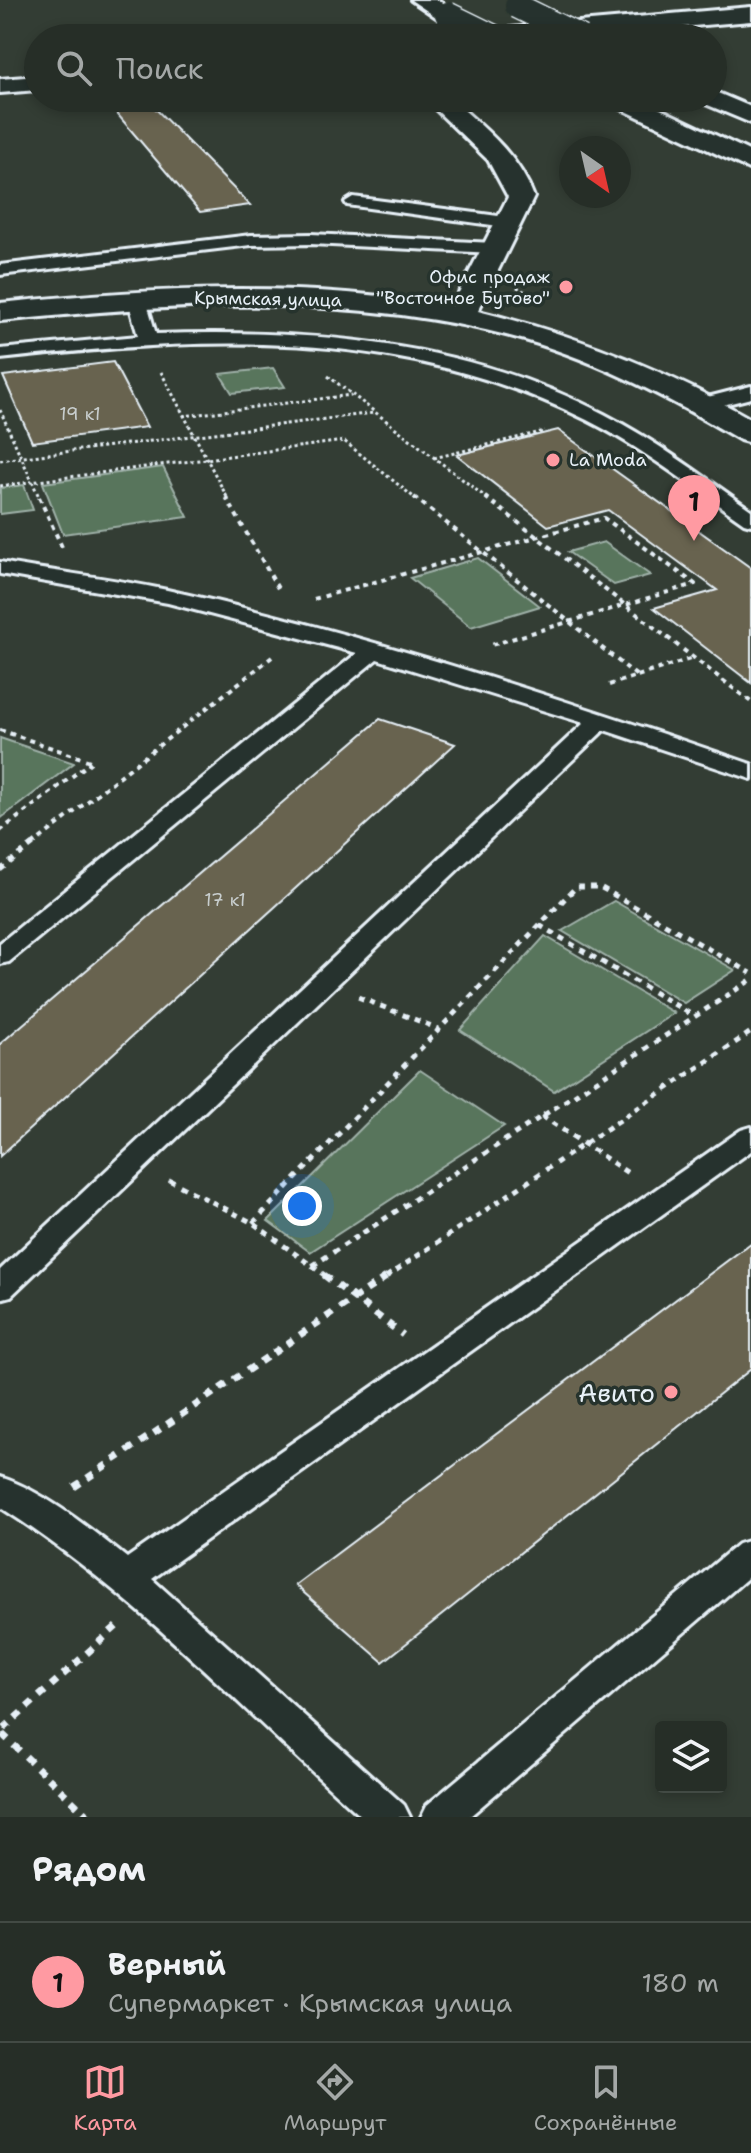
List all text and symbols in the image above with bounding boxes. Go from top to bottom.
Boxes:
search box [24,24,727,112]
icon: search [52,46,96,90]
text: Поиск [116,48,204,89]
north arrow [559,136,631,208]
place label: Офис продаж "Восточное Бутово" [376,265,551,310]
marker: Офис продаж "Восточное Бутово" [557,278,575,296]
street label: Крымская улица [194,286,342,312]
house number: 19 к1 [59,402,101,426]
place label: La Moda [569,448,647,472]
marker: La Moda [544,451,562,469]
pin: 1 [668,475,720,541]
house number: 17 к1 [204,888,246,912]
your location [282,1186,322,1226]
place label: Авито [578,1375,655,1410]
marker: Авито [662,1383,680,1401]
map controls [655,1721,727,1793]
button: layers [655,1721,727,1793]
text: Рядом [32,1846,146,1892]
text: Верный [108,1944,226,1985]
text: 1 [52,1965,64,2000]
text: 180 m [641,1965,719,2000]
text: Супермаркет · Крымская улица [108,1985,512,2020]
tab: Карта [74,2060,137,2137]
tab: Маршрут [284,2060,386,2137]
tab: Сохранённые [534,2060,677,2137]

